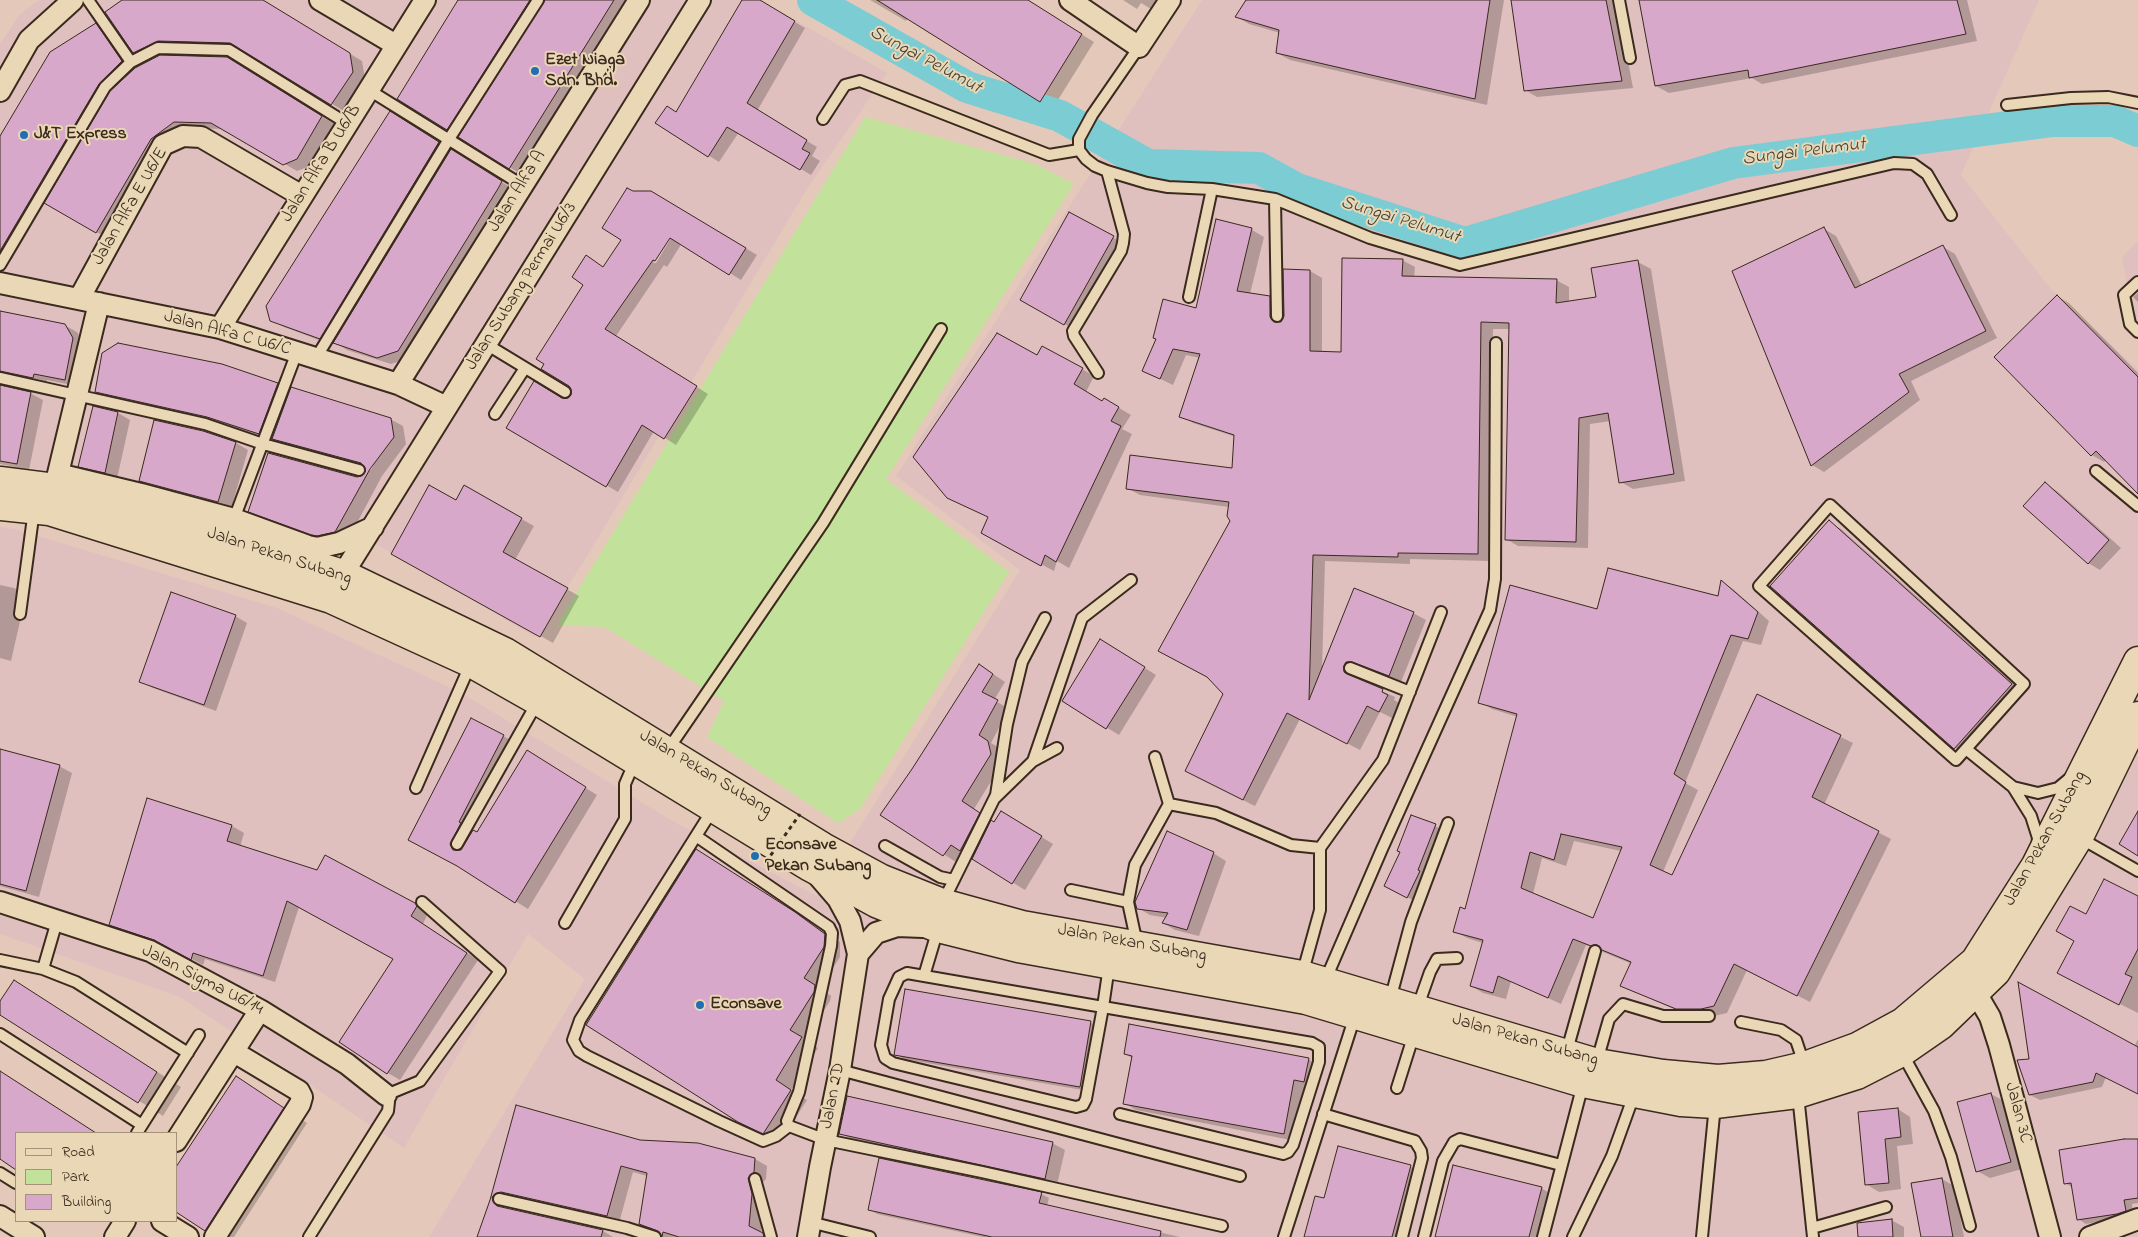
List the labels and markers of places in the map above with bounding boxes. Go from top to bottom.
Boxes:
place label: Ezet Niaga Sdn. Bhd. [545,50,625,92]
marker: Ezet Niaga Sdn. Bhd. [529,65,541,77]
place label: J&T Express [34,124,127,146]
marker: J&T Express [18,129,30,141]
place label: Econsave Pekan Subang [765,835,871,878]
marker: Econsave Pekan Subang [749,850,761,862]
place label: Econsave [710,994,782,1016]
marker: Econsave [694,999,706,1011]

